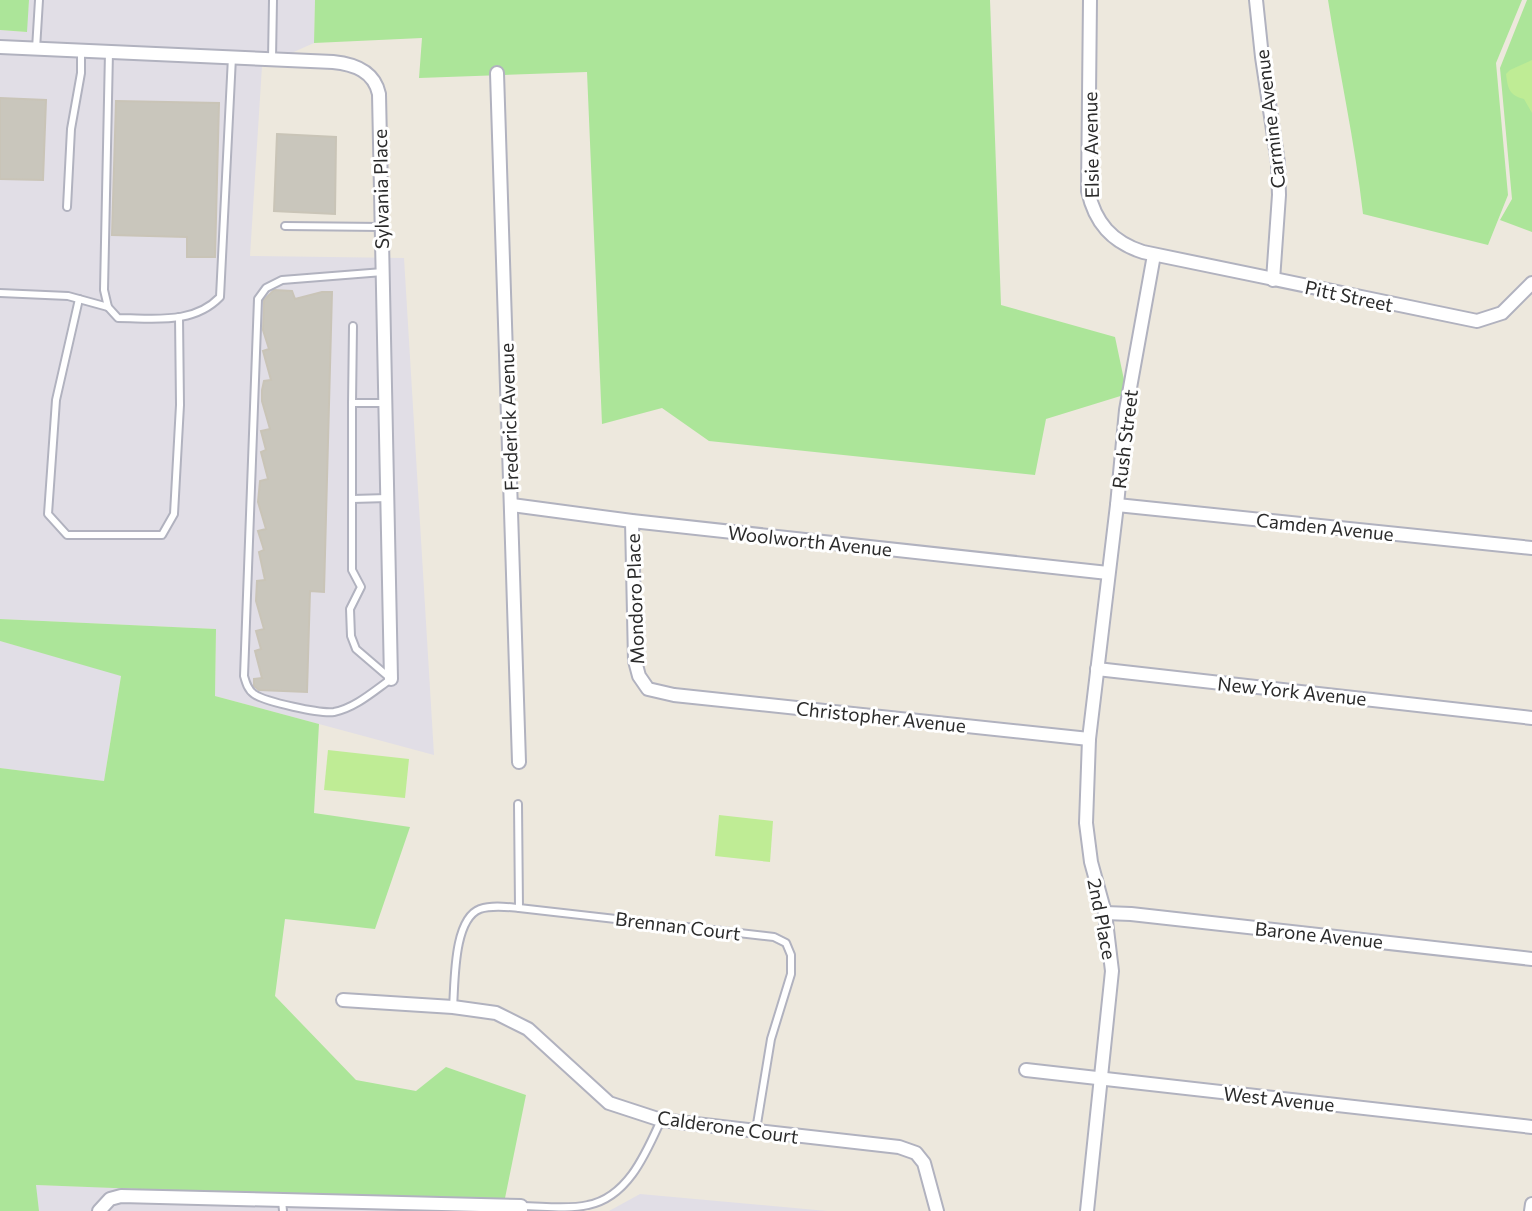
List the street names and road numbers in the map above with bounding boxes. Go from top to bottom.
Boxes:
street label: Carmine Avenue [1250,48,1289,190]
street label: Elsie Avenue [1078,91,1103,199]
street label: Sylvania Place [368,129,393,249]
street label: Pitt Street [1303,275,1396,316]
street label: Frederick Avenue [494,343,523,491]
street label: Rush Street [1107,388,1142,490]
street label: Camden Avenue [1255,508,1395,545]
street label: Woolworth Avenue [727,520,893,561]
street label: Mondoro Place [621,533,648,665]
street label: New York Avenue [1216,671,1368,710]
street label: Christopher Avenue [795,696,967,737]
street label: 2nd Place [1083,876,1122,961]
street label: Brennan Court [614,906,742,945]
street label: Barone Avenue [1254,916,1384,953]
street label: West Avenue [1222,1081,1336,1116]
street label: Calderone Court [656,1105,800,1148]

